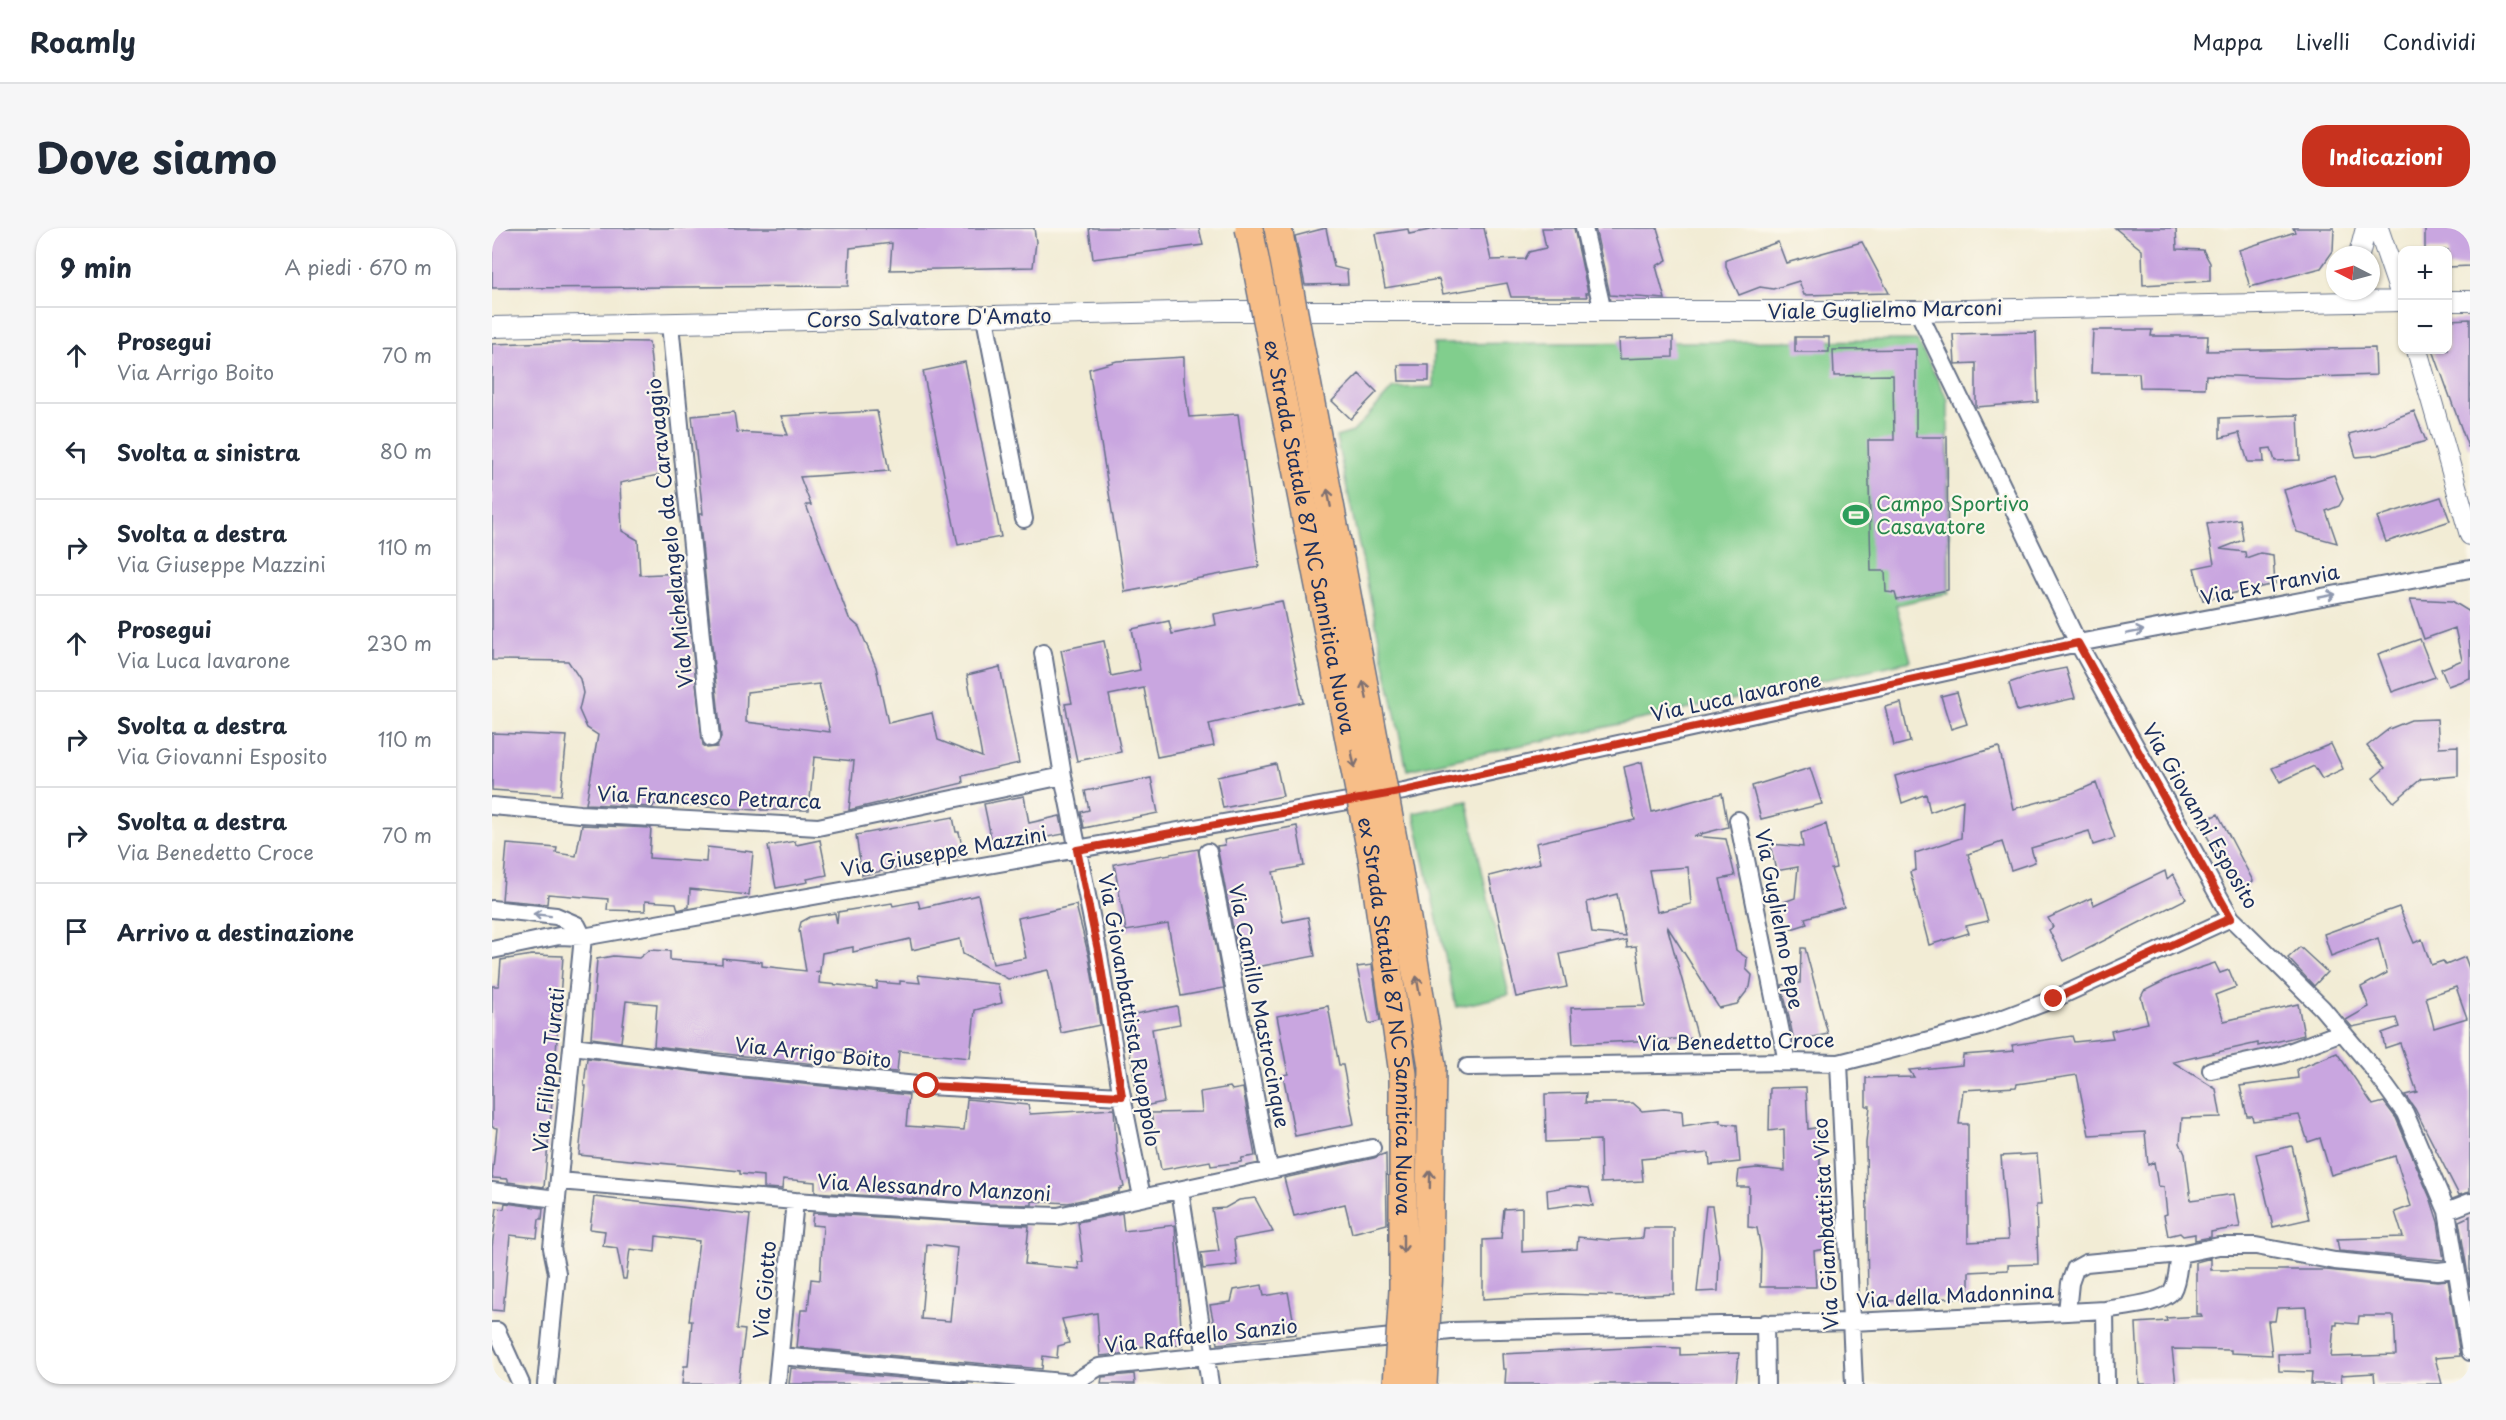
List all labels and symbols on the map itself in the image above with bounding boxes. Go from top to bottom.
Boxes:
north arrow [2326,246,2380,300]
street label: Viale Guglielmo Marconi [1767,292,2003,326]
street label: Corso Salvatore D'Amato [806,300,1052,334]
street label: ex Strada Statale 87 NC Sannitica Nuova [1257,337,1364,737]
street label: Via Michelangelo da Caravaggio [638,377,700,689]
place label: Campo Sportivo Casavatore [1876,488,2029,541]
one-way arrow [1323,489,1334,508]
sports icon: Campo Sportivo Casavatore [1841,500,1871,530]
street label: Via Ex Tranvia [2198,556,2342,612]
one-way arrow [2317,590,2336,601]
one-way arrow [2125,626,2145,637]
street label: Via Luca Iavarone [1648,663,1824,729]
one-way arrow [1359,680,1370,700]
street label: Via Giovanni Esposito [2135,717,2266,914]
one-way arrow [1348,749,1359,769]
street label: Via Francesco Petrarca [596,778,822,816]
street label: ex Strada Statale 87 NC Sannitica Nuova [1351,814,1419,1216]
street label: Via Giuseppe Mazzini [838,818,1049,884]
street label: Via Guglielmo Pepe [1748,826,1812,1012]
street label: Via Giovanbattista Ruoppolo [1091,871,1169,1149]
street label: Via Camillo Mastrocinque [1222,881,1298,1131]
one-way arrow [532,909,552,920]
one-way arrow [1412,975,1423,995]
route end [2040,985,2066,1011]
street label: Via Filippo Turati [524,986,572,1154]
street label: Via Benedetto Croce [1637,1024,1835,1058]
street label: Via Arrigo Boito [733,1029,893,1075]
route start [913,1072,939,1098]
street label: Via Giambattista Vico [1804,1117,1846,1331]
street label: Via Alessandro Manzoni [816,1166,1052,1208]
one-way arrow [1424,1169,1436,1189]
one-way arrow [1397,1234,1409,1254]
street label: Via Giotto [745,1239,783,1340]
street label: Via della Madonnina [1855,1275,2055,1315]
street label: Via Raffaello Sanzio [1103,1310,1299,1360]

